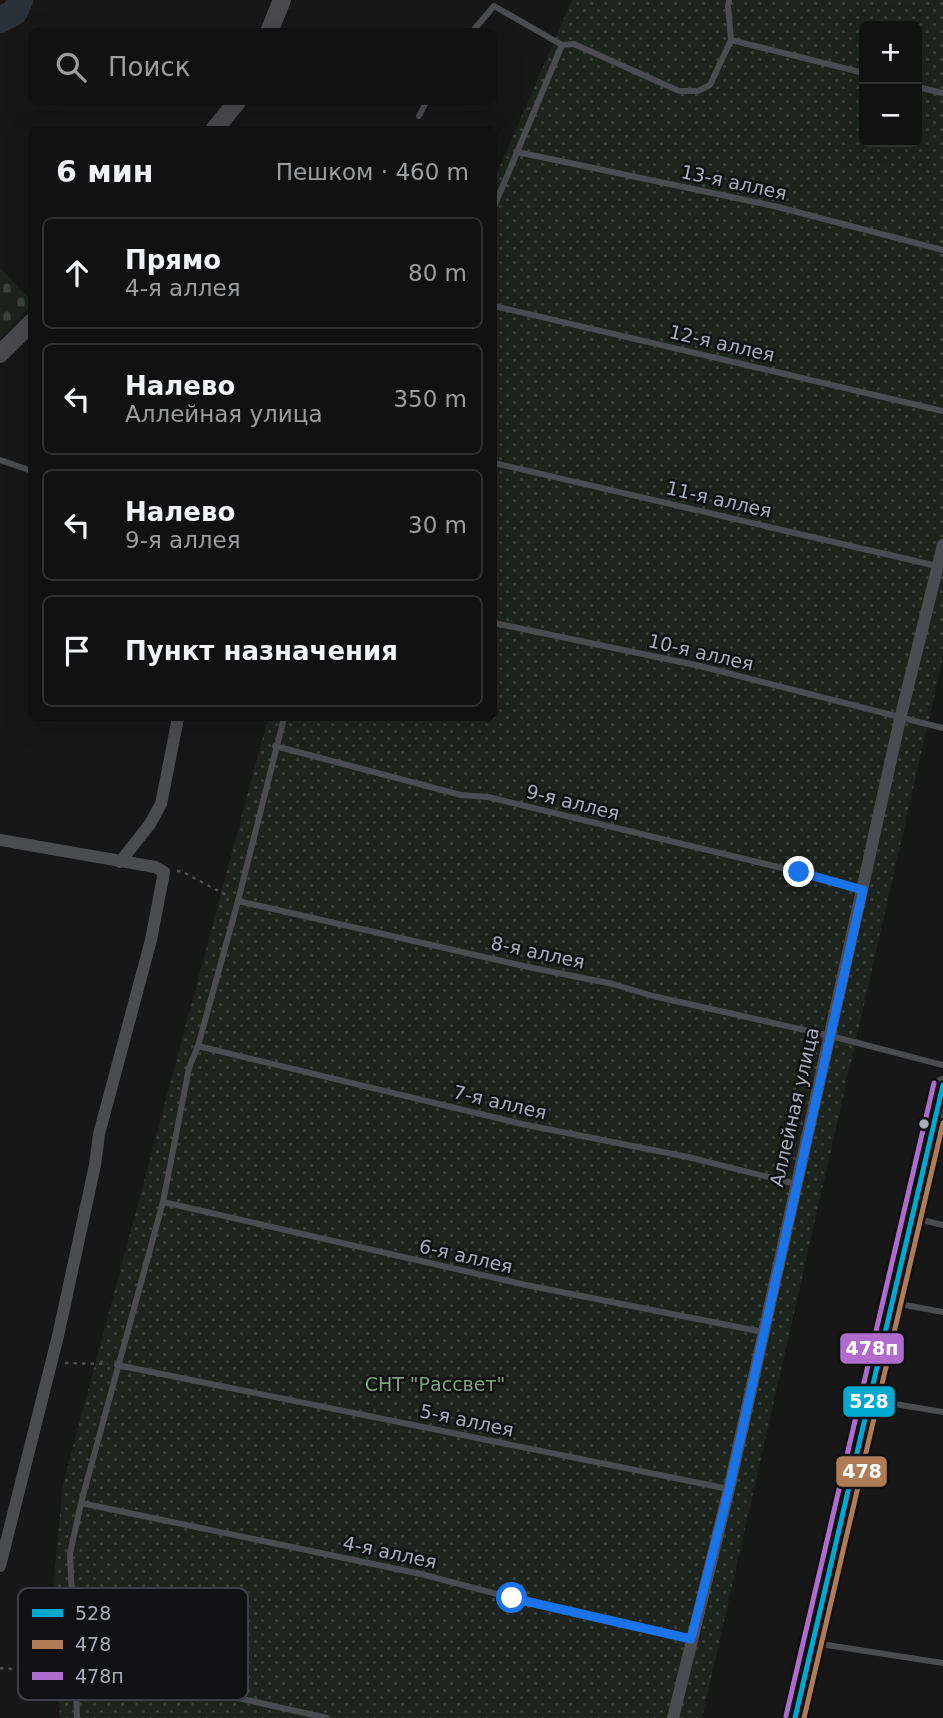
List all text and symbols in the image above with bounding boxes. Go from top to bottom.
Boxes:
map controls [859,21,922,147]
button: + [859,21,922,84]
search box [28,28,497,105]
icon: search [52,48,90,86]
text: Поиск [108,52,190,82]
button: − [859,84,922,147]
text: 6 мин [56,154,154,189]
text: Пешком · 460 m [276,159,469,185]
street label: 13-я аллея [679,160,789,204]
text: Прямо [125,245,221,275]
icon: ahead [58,254,96,292]
text: 80 m [408,260,467,286]
text: 4-я аллея [125,275,241,301]
street label: 12-я аллея [667,320,777,366]
text: Налево [125,371,235,401]
icon: left [58,380,96,418]
text: 350 m [393,386,467,412]
text: Аллейная улица [125,401,323,427]
street label: 11-я аллея [664,476,774,522]
text: Налево [125,497,235,527]
icon: left [58,506,96,544]
text: 30 m [408,512,467,538]
text: 9-я аллея [125,527,241,553]
street label: 10-я аллея [646,629,756,675]
icon: arrive [58,632,96,670]
text: Пункт назначения [125,636,398,666]
street label: 9-я аллея [524,780,622,824]
route end [783,856,814,887]
street label: 8-я аллея [489,931,587,973]
street label: Аллейная улица [765,1025,823,1189]
street label: 7-я аллея [451,1081,549,1123]
unlabelled marker [917,1117,931,1131]
street label: 6-я аллея [417,1235,515,1277]
line badge: 478п [839,1332,905,1365]
text: 478п [846,1337,898,1359]
park label: СНТ "Рассвет" [365,1373,505,1395]
line badge: 528 [842,1385,896,1418]
text: 528 [849,1390,889,1412]
street label: 5-я аллея [418,1399,516,1441]
line badge: 478 [835,1455,888,1488]
text: 478 [842,1460,882,1482]
street label: 4-я аллея [341,1531,439,1573]
route start [496,1582,527,1613]
legend [18,1588,248,1700]
text: 528 [75,1602,111,1624]
text: 478 [75,1633,111,1655]
text: 478п [75,1665,124,1687]

